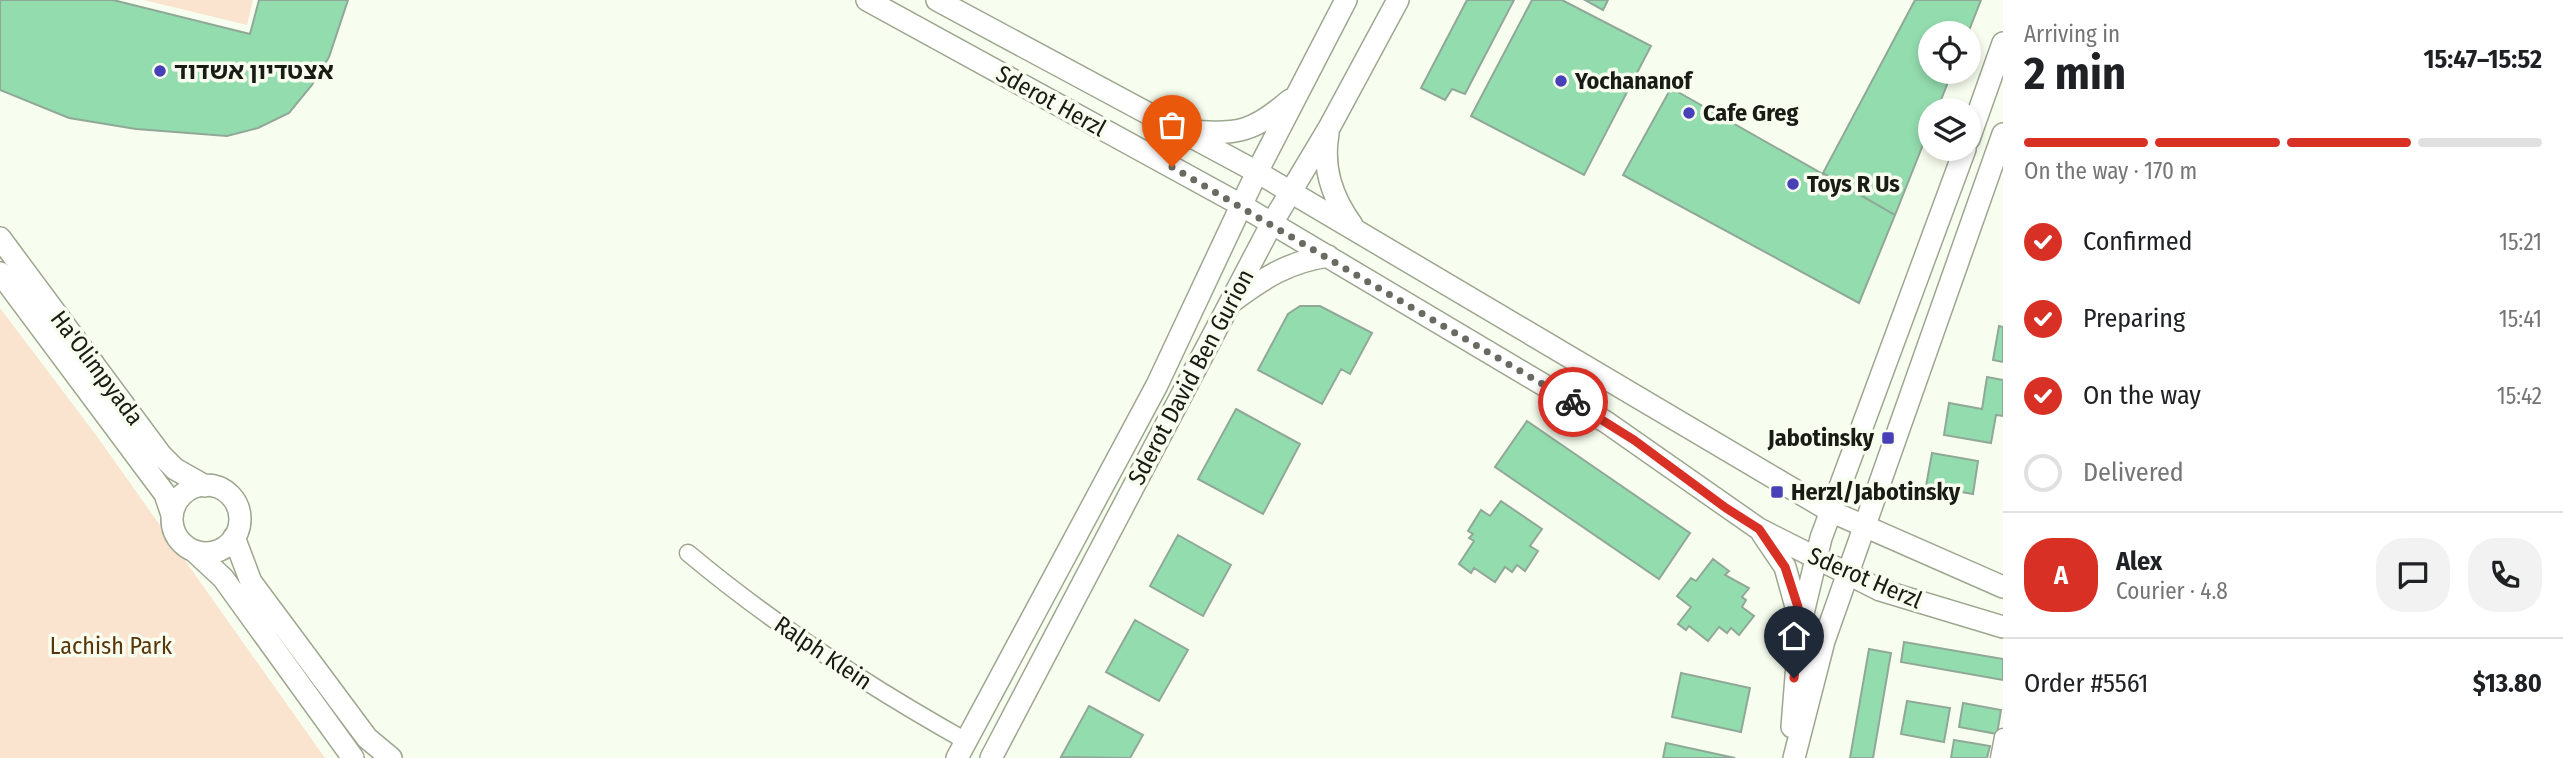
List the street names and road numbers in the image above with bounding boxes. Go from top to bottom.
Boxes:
street label: Sderot Herzl [991,59,1111,143]
street label: Sderot David Ben Gurion [1122,264,1260,490]
street label: Ha'Olimpyada [45,305,149,431]
street label: Sderot Herzl [1804,542,1926,614]
street label: Ralph Klein [769,610,877,696]

